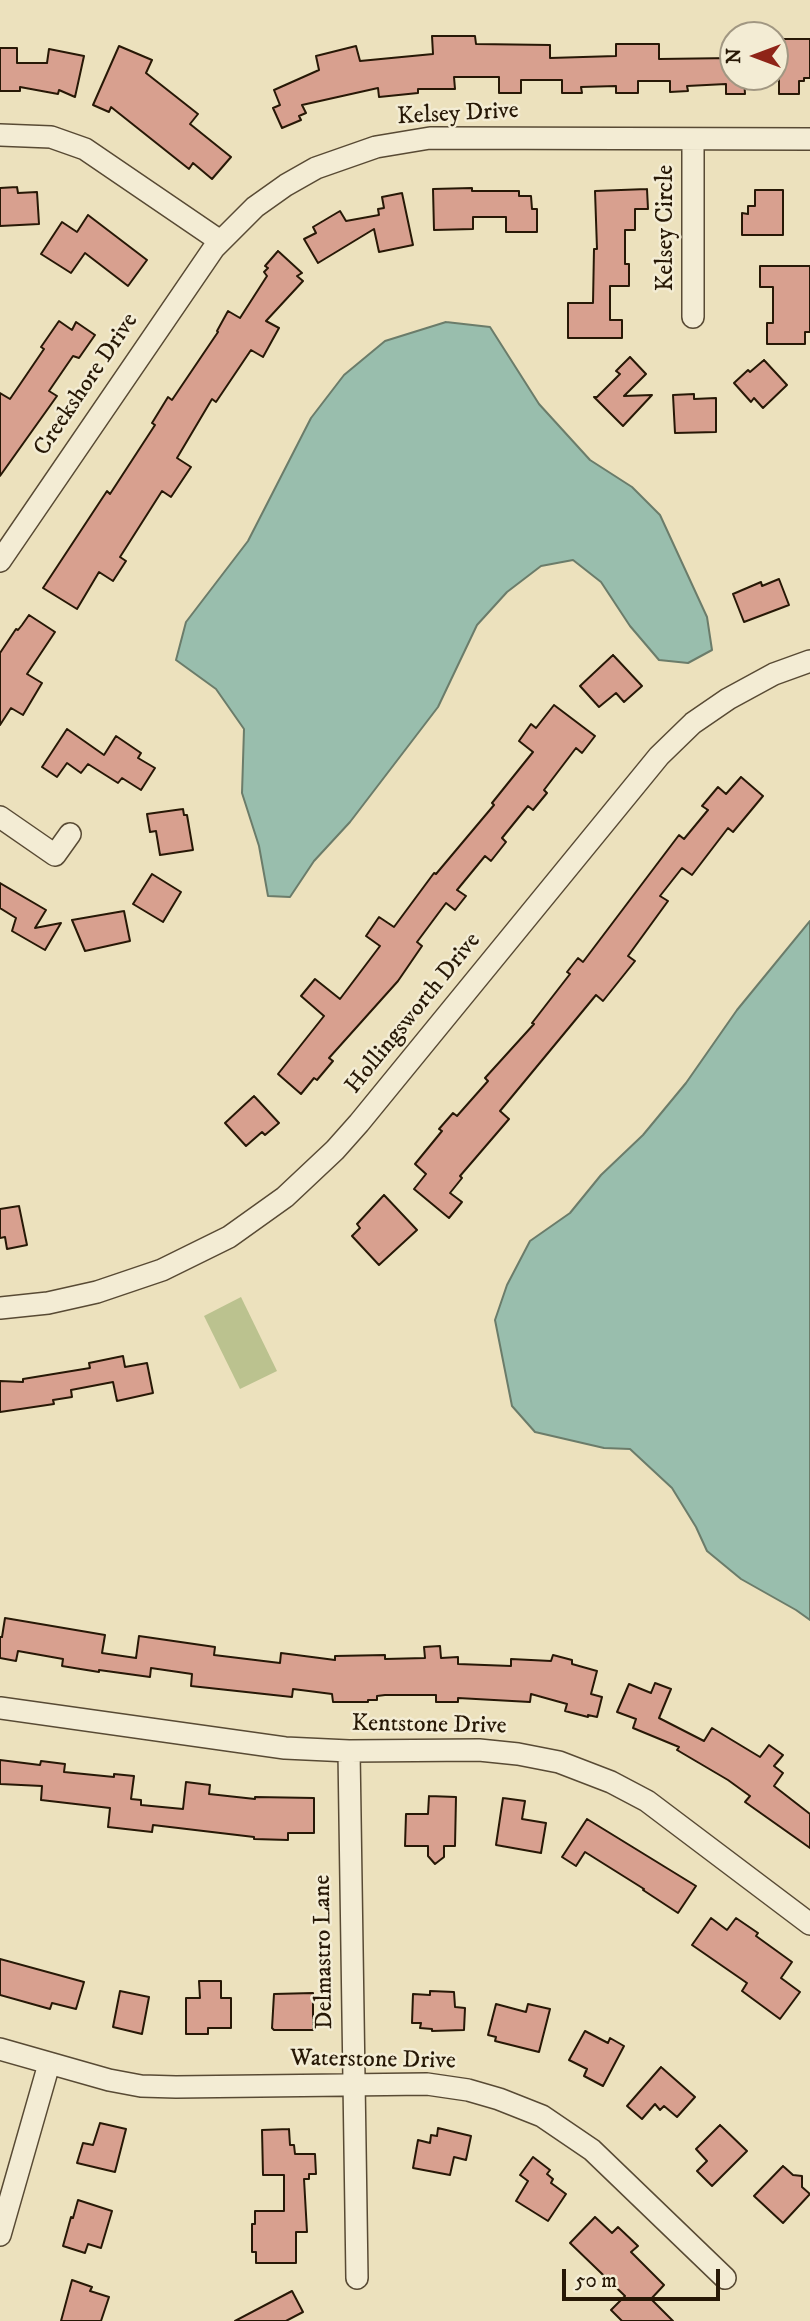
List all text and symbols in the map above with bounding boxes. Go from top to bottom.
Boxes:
north arrow [719,21,789,91]
text: N [723,48,746,64]
street label: Kelsey Drive [396,97,520,133]
street label: Kelsey Circle [653,165,681,291]
street label: Creekshore Drive [29,308,145,462]
street label: Hollingsworth Drive [340,928,488,1100]
street label: Kentstone Drive [351,1710,507,1742]
street label: Delmastro Lane [309,1874,341,2030]
street label: Waterstone Drive [290,2045,456,2077]
scale bar [565,2254,722,2298]
text: 50 m [575,2268,617,2294]

